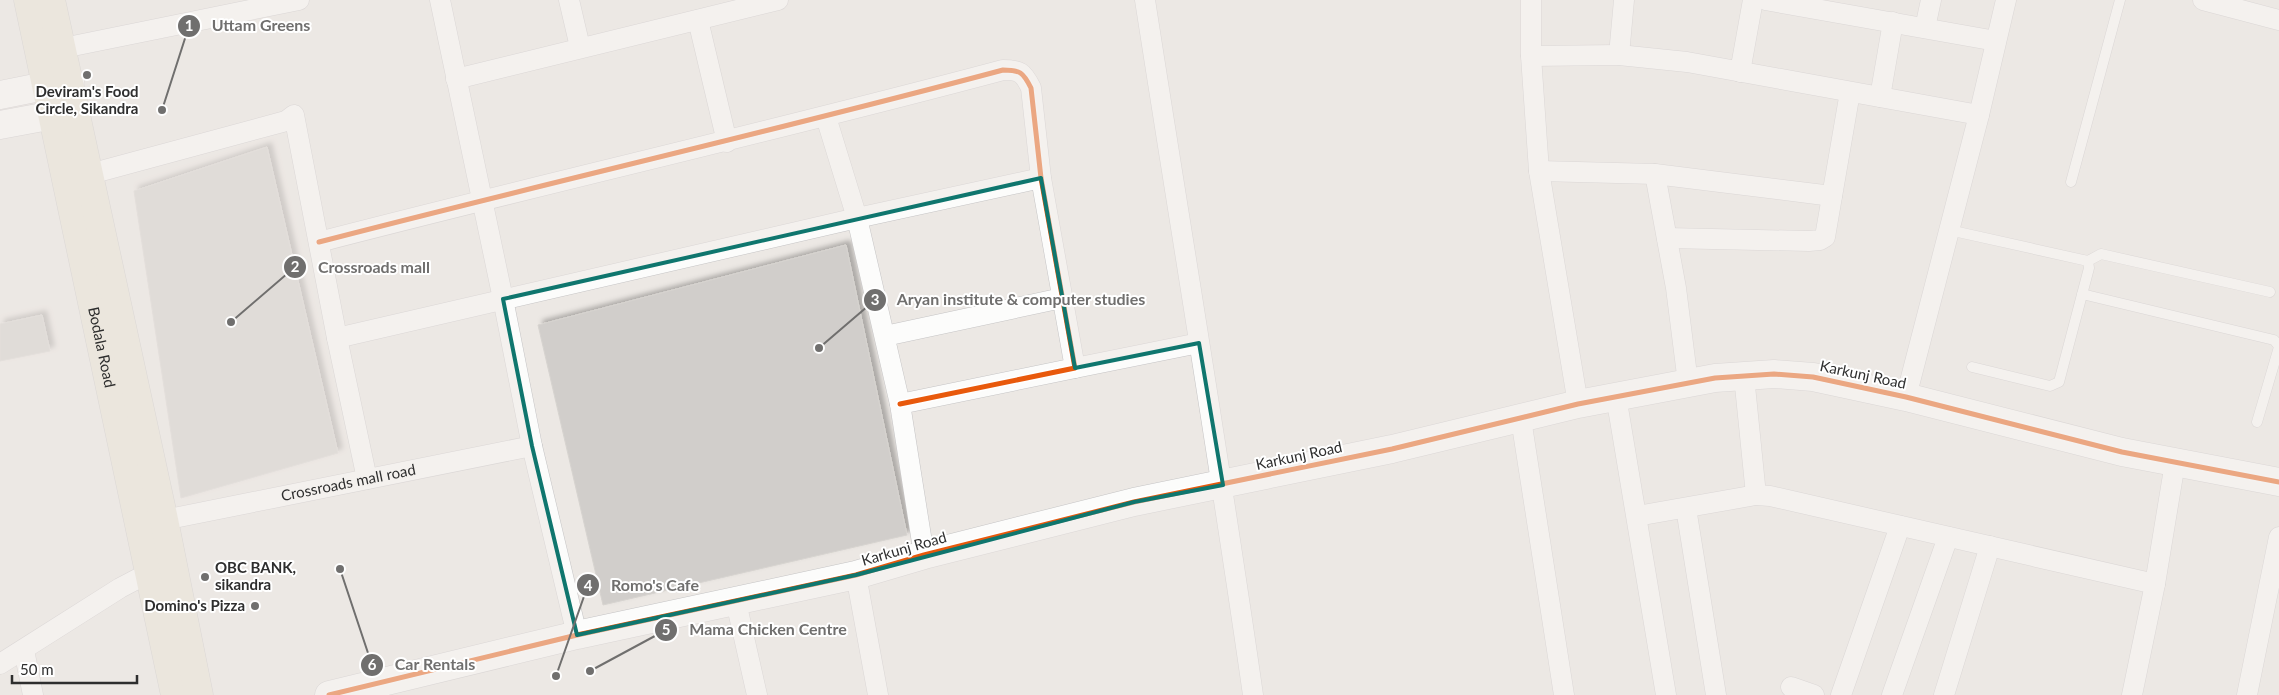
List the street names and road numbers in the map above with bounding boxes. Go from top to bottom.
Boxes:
street label: Bodala Road [85,305,120,389]
street label: Karkunj Road [1818,356,1908,392]
street label: Karkunj Road [1254,437,1344,473]
street label: Crossroads mall road [279,460,417,504]
street label: Karkunj Road [859,527,948,569]

